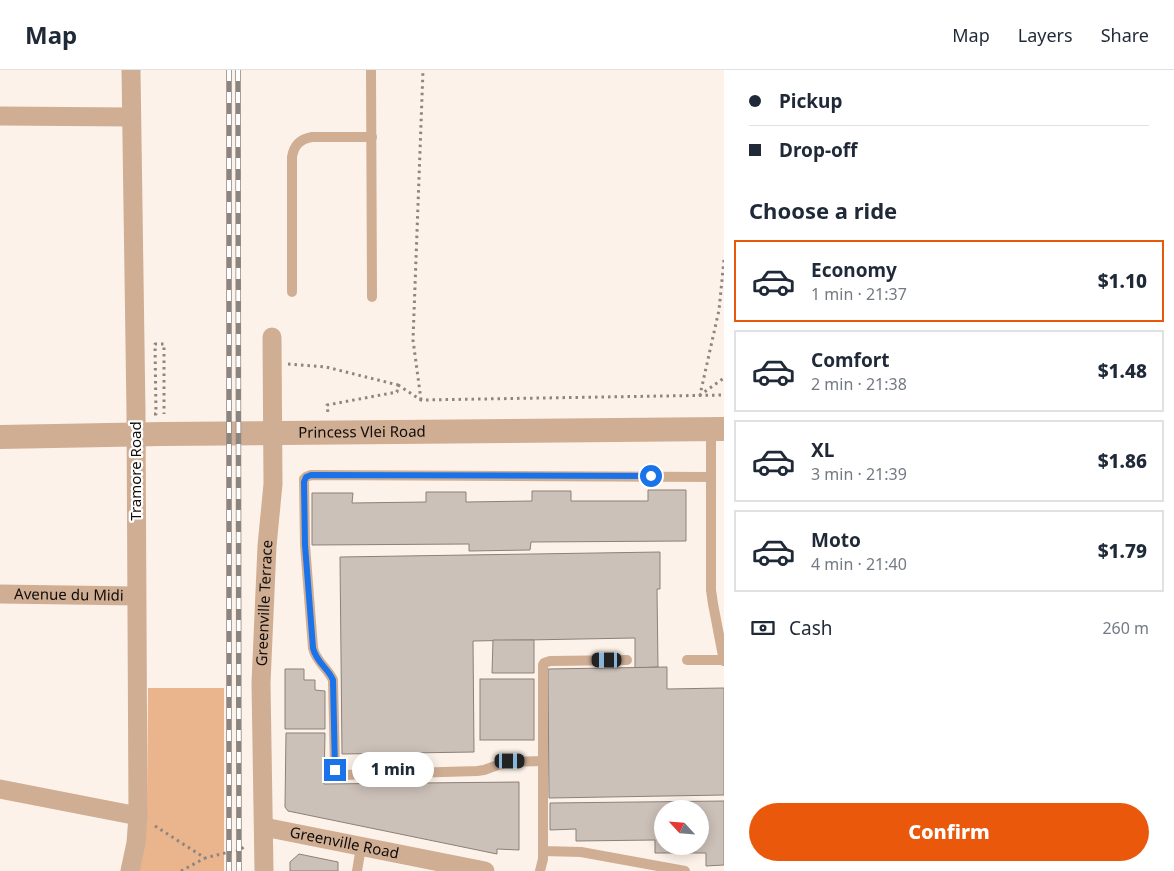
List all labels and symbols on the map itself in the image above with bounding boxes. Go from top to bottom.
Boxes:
street label: Tramore Road [125,421,145,521]
street label: Princess Vlei Road [298,421,426,442]
route start [640,465,662,487]
street label: Greenville Terrace [251,539,277,667]
street label: Avenue du Midi [14,583,124,605]
car [592,653,622,668]
callout: 1 min [352,752,435,788]
car [495,754,525,769]
route end [324,759,346,781]
north arrow [654,800,709,855]
street label: Greenville Road [288,821,401,863]

